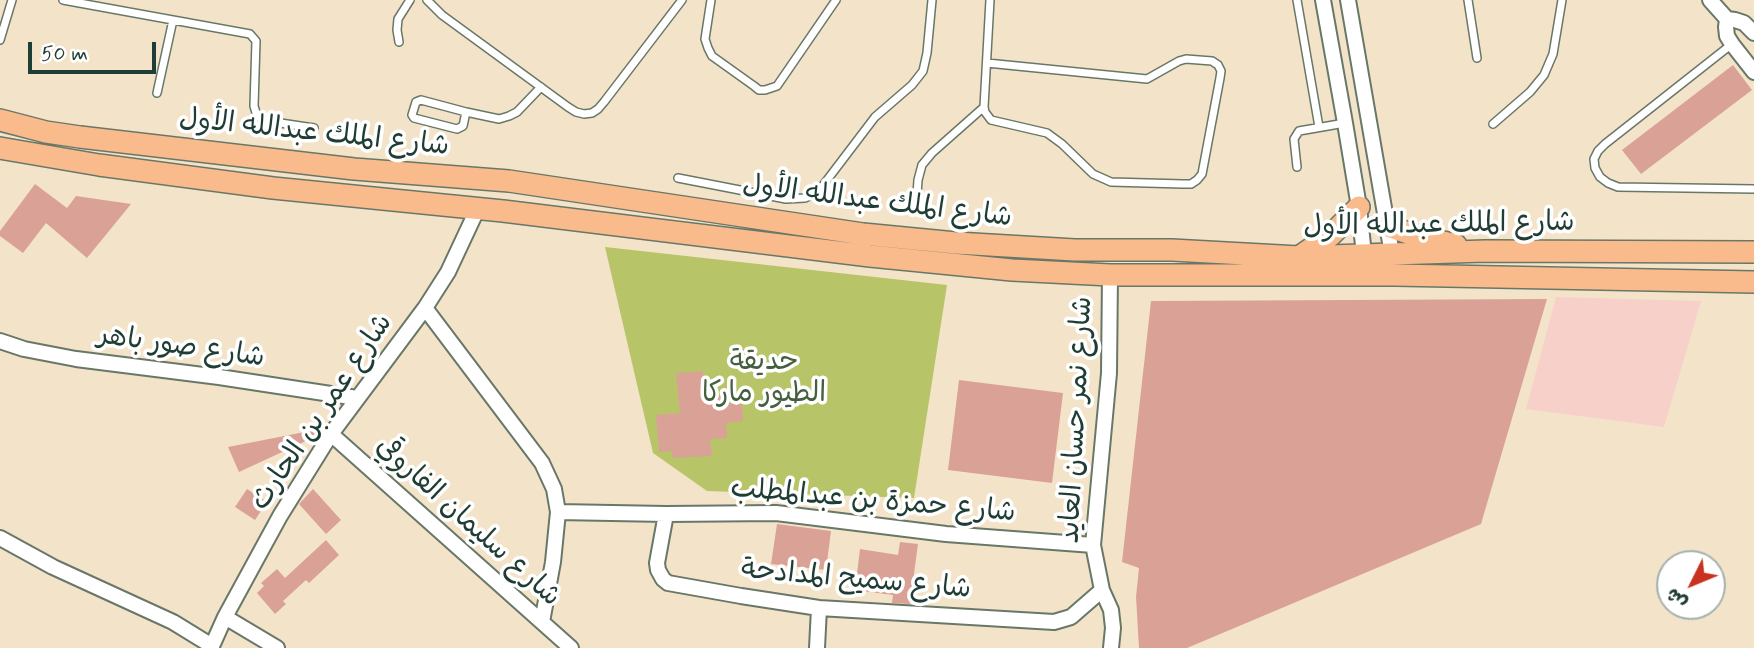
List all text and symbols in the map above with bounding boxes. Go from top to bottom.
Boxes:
scale bar [32,28,159,72]
text: 50 m [41,40,88,68]
street label: شارع الملك عبدالله الأول [177,103,451,165]
street label: شارع الملك عبدالله الأول [740,170,1014,236]
street label: شارع الملك عبدالله الأول [1303,207,1575,245]
street label: شارع نمر حسان العايد [1055,296,1101,544]
street label: شارع عمر بن الحارث [245,308,401,518]
street label: شارع صور باهر [95,320,267,376]
park label: حديقة الطيور ماركا [702,346,826,412]
street label: شارع سليمان الفاروقي [367,431,567,615]
street label: شارع حمزة بن عبدالمطلب [729,473,1017,531]
north arrow [1656,550,1726,620]
street label: شارع سميح المدادحة [740,554,972,608]
text: ش [1660,582,1693,614]

